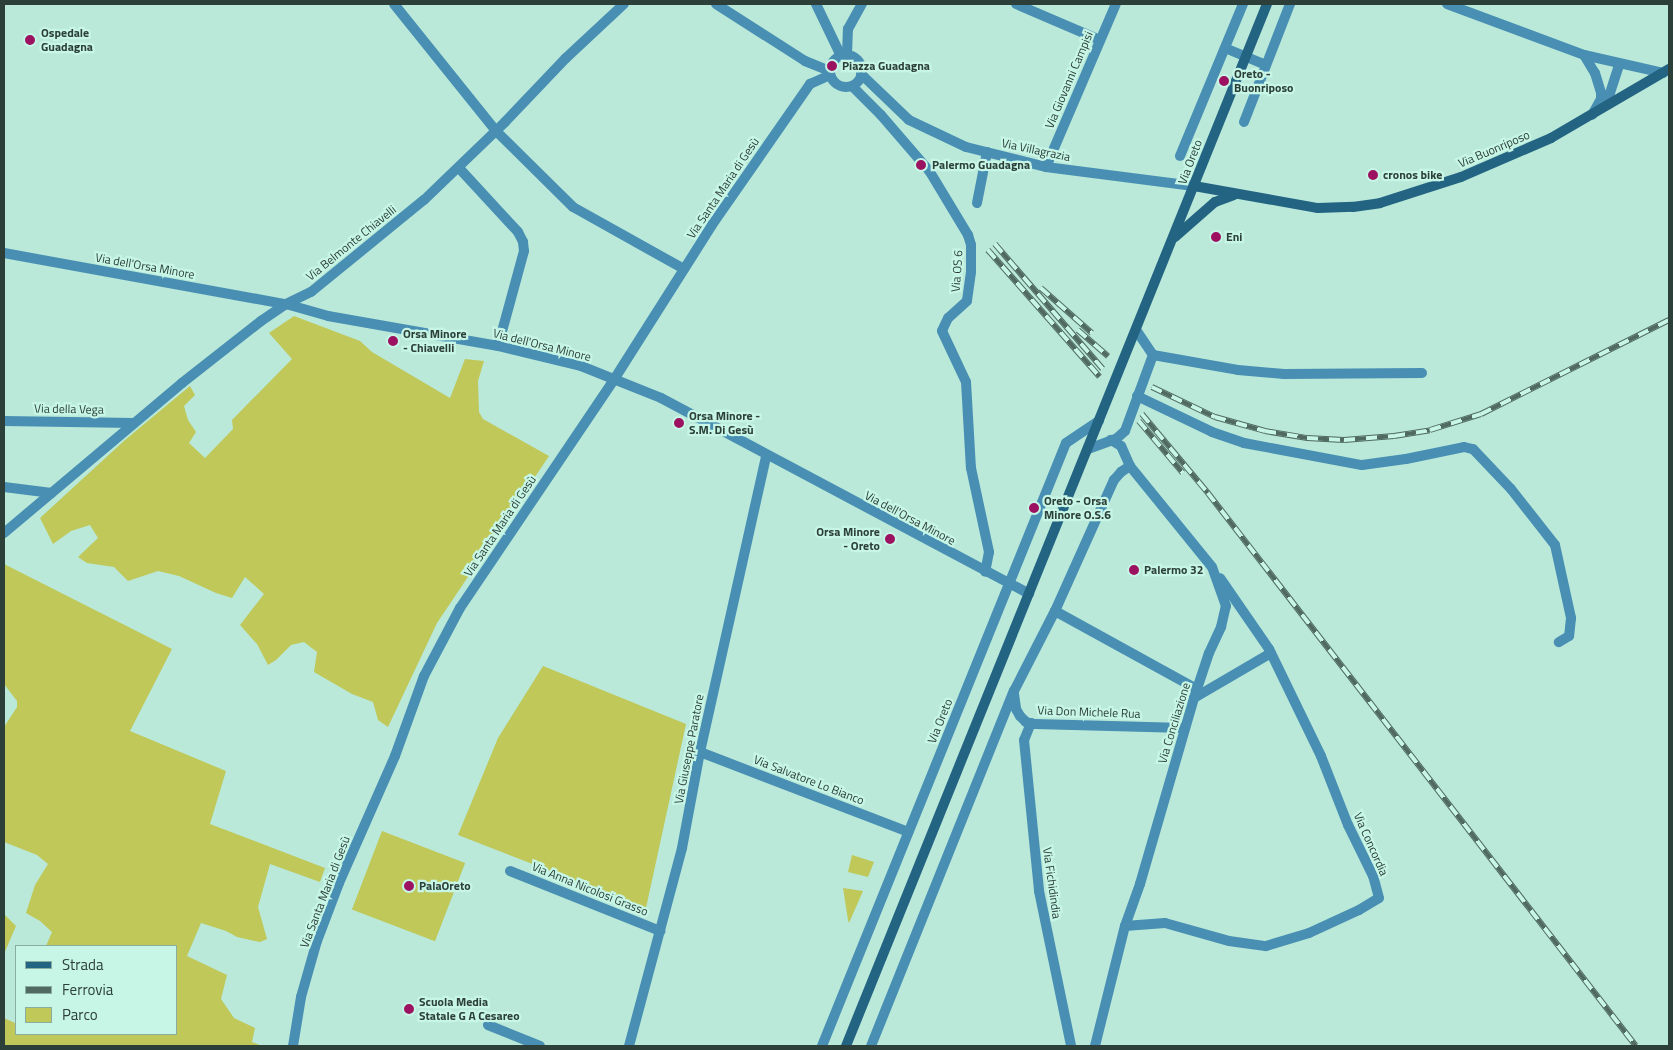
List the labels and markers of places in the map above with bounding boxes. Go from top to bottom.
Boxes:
place label: Ospedale Guadagna [41,26,93,54]
marker: Ospedale Guadagna [23,33,37,47]
place label: Piazza Guadagna [842,59,930,73]
marker: Piazza Guadagna [826,60,838,72]
place label: Oreto - Buonriposo [1234,67,1293,95]
marker: Oreto - Buonriposo [1218,75,1230,87]
marker: Palermo Guadagna [914,158,928,172]
place label: Palermo Guadagna [932,158,1030,172]
place label: cronos bike [1383,168,1442,182]
marker: cronos bike [1367,169,1379,181]
place label: Eni [1226,230,1242,244]
marker: Eni [1210,231,1222,243]
place label: Orsa Minore - Chiavelli [403,327,467,355]
marker: Orsa Minore - Chiavelli [387,335,399,347]
place label: Orsa Minore - S.M. Di Gesù [689,409,760,437]
marker: Orsa Minore - S.M. Di Gesù [673,417,685,429]
place label: Oreto - Orsa Minore O.S.6 [1044,494,1111,522]
marker: Oreto - Orsa Minore O.S.6 [1028,502,1040,514]
place label: Orsa Minore - Oreto [816,525,880,553]
marker: Orsa Minore - Oreto [884,533,896,545]
place label: Palermo 32 [1144,563,1203,577]
marker: Palermo 32 [1128,564,1140,576]
place label: PalaOreto [419,879,471,893]
marker: PalaOreto [403,880,415,892]
place label: Scuola Media Statale G A Cesareo [419,995,520,1023]
marker: Scuola Media Statale G A Cesareo [403,1003,415,1015]

